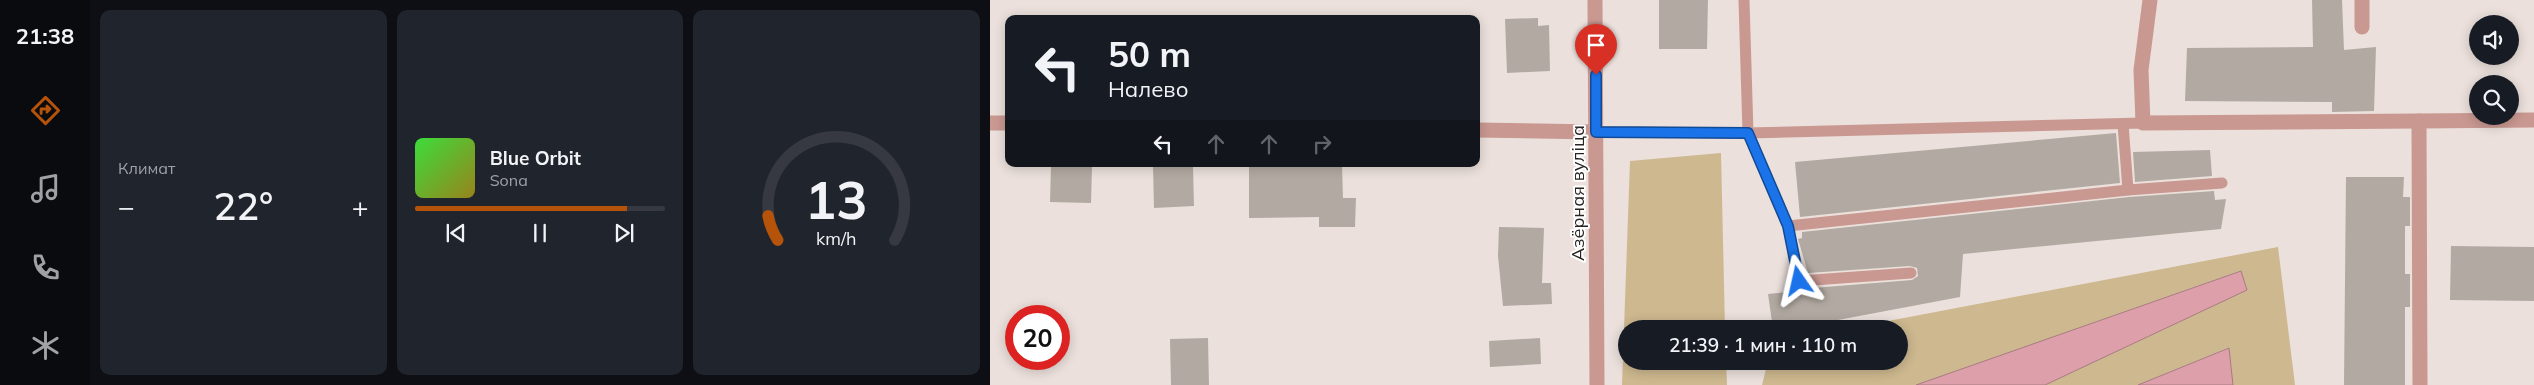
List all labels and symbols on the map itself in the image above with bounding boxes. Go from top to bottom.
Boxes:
pin [1575,24,1617,75]
street label: Азёрная вуліца [1566,125,1589,261]
position arrow [1772,254,1824,306]
speed limit sign: 20 [1005,305,1070,370]

